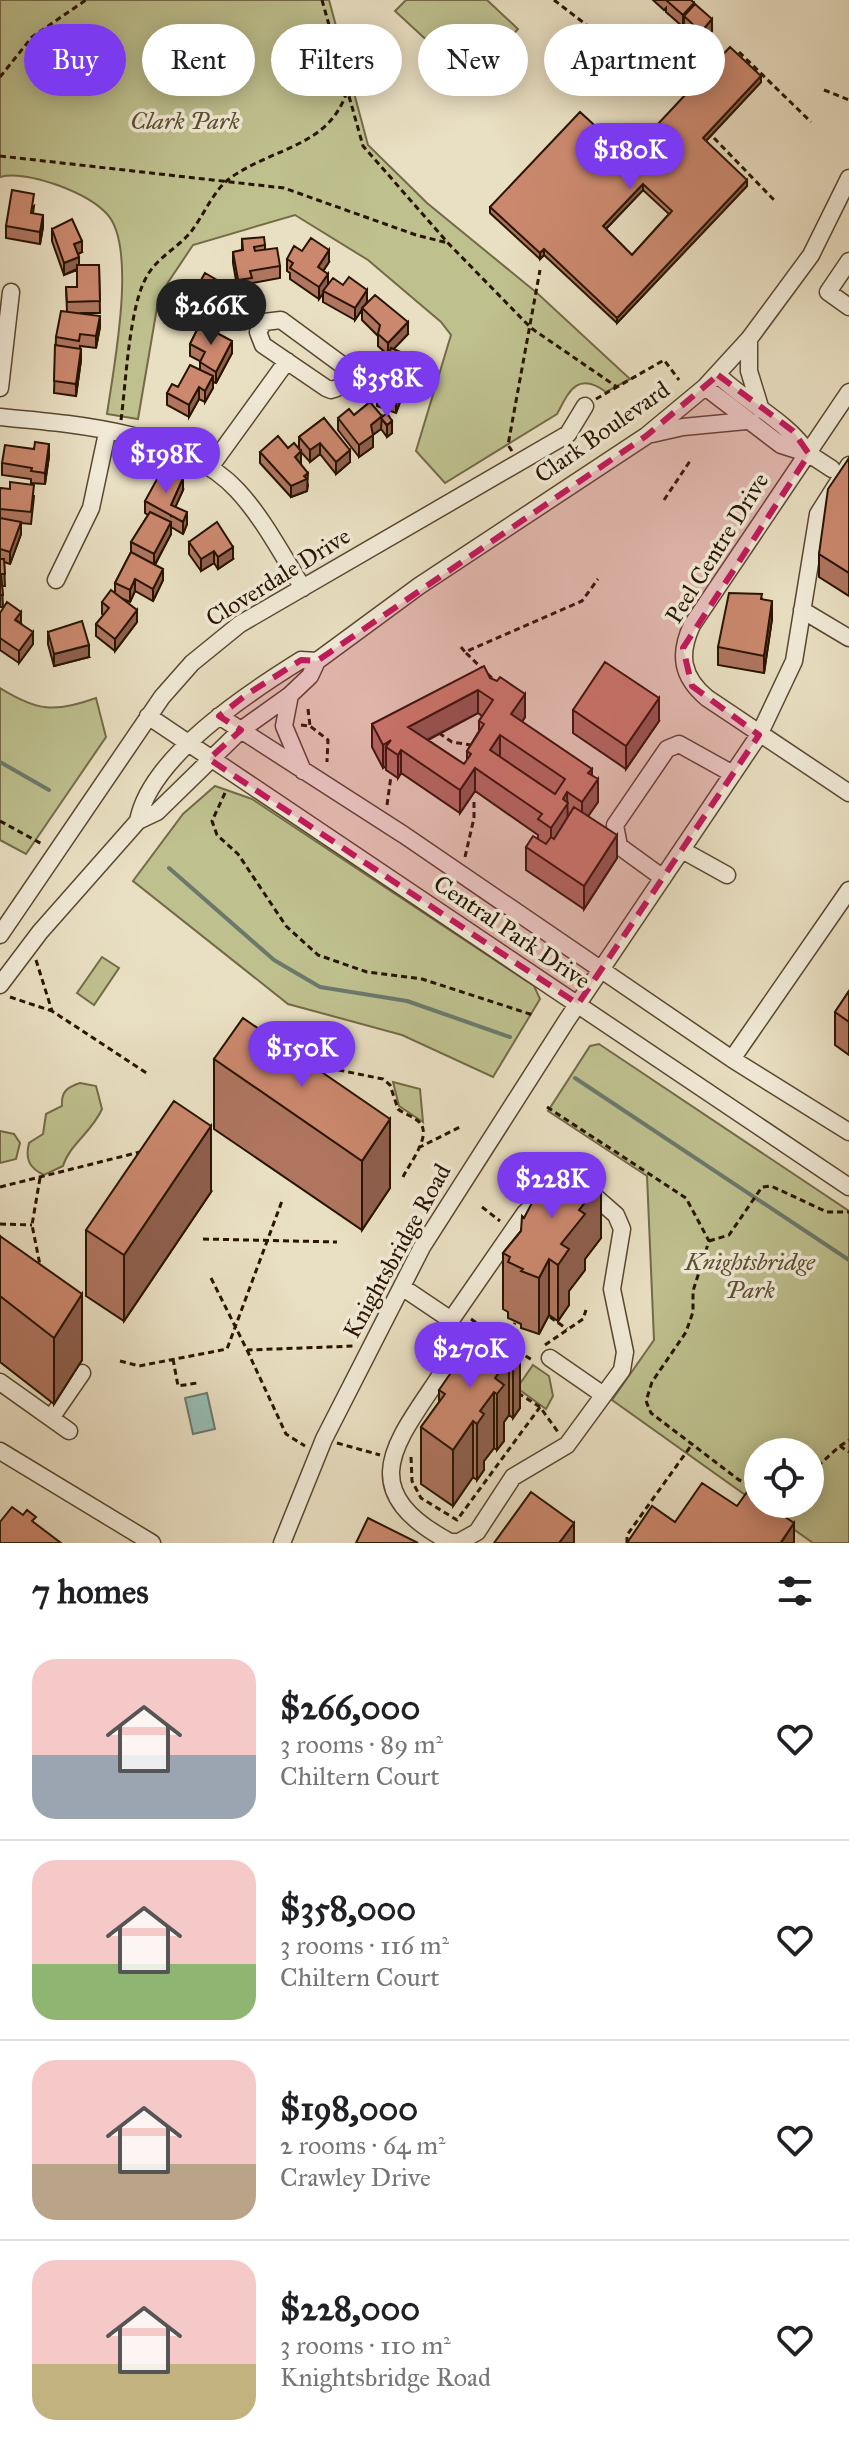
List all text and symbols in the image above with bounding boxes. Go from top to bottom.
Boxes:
chip: Buy [24,24,126,96]
chip: Rent [142,24,255,96]
chip: Filters [271,24,402,96]
chip: New [418,24,528,96]
chip: Apartment [544,24,725,96]
park label: Clark Park [130,106,240,136]
pin: $180K [574,123,686,191]
text: $180K [593,133,667,165]
pin: $266K [155,279,267,347]
text: $266K [174,289,248,321]
pin: $358K [331,351,443,419]
text: $358K [352,361,422,393]
street label: Clark Boulevard [529,374,675,490]
pin: $198K [110,427,222,495]
text: $198K [130,437,202,469]
street label: Peel Centre Drive [659,467,775,629]
street label: Cloverdale Drive [200,521,356,633]
street label: Central Park Drive [428,869,596,995]
pin: $150K [246,1021,358,1089]
text: $150K [266,1031,338,1063]
pin: $228K [496,1152,608,1220]
street label: Knightsbridge Road [337,1159,457,1343]
text: $228K [515,1162,589,1194]
park label: Knightsbridge Park [684,1247,816,1305]
pin: $270K [414,1322,526,1390]
text: $270K [432,1332,508,1364]
map controls [744,1438,824,1518]
button: locate [744,1438,824,1518]
icon: filters [773,1569,817,1613]
text: 7 homes [32,1571,149,1612]
text: $266,000 [280,1687,420,1728]
icon: home [96,1691,192,1787]
icon: heart [773,1717,817,1761]
text: 3 rooms · 89 m² [280,1728,443,1760]
text: Chiltern Court [280,1760,440,1792]
text: $358,000 [280,1888,416,1929]
icon: home [96,1892,192,1988]
icon: heart [773,1918,817,1962]
text: 3 rooms · 116 m² [280,1929,449,1961]
text: Chiltern Court [280,1961,440,1993]
text: $198,000 [280,2088,418,2129]
icon: home [96,2092,192,2188]
icon: heart [773,2118,817,2162]
text: 2 rooms · 64 m² [280,2129,446,2161]
text: Crawley Drive [280,2161,431,2193]
text: $228,000 [280,2288,420,2329]
icon: home [96,2292,192,2388]
icon: heart [773,2318,817,2362]
text: 3 rooms · 110 m² [280,2329,451,2361]
text: Knightsbridge Road [280,2361,491,2393]

